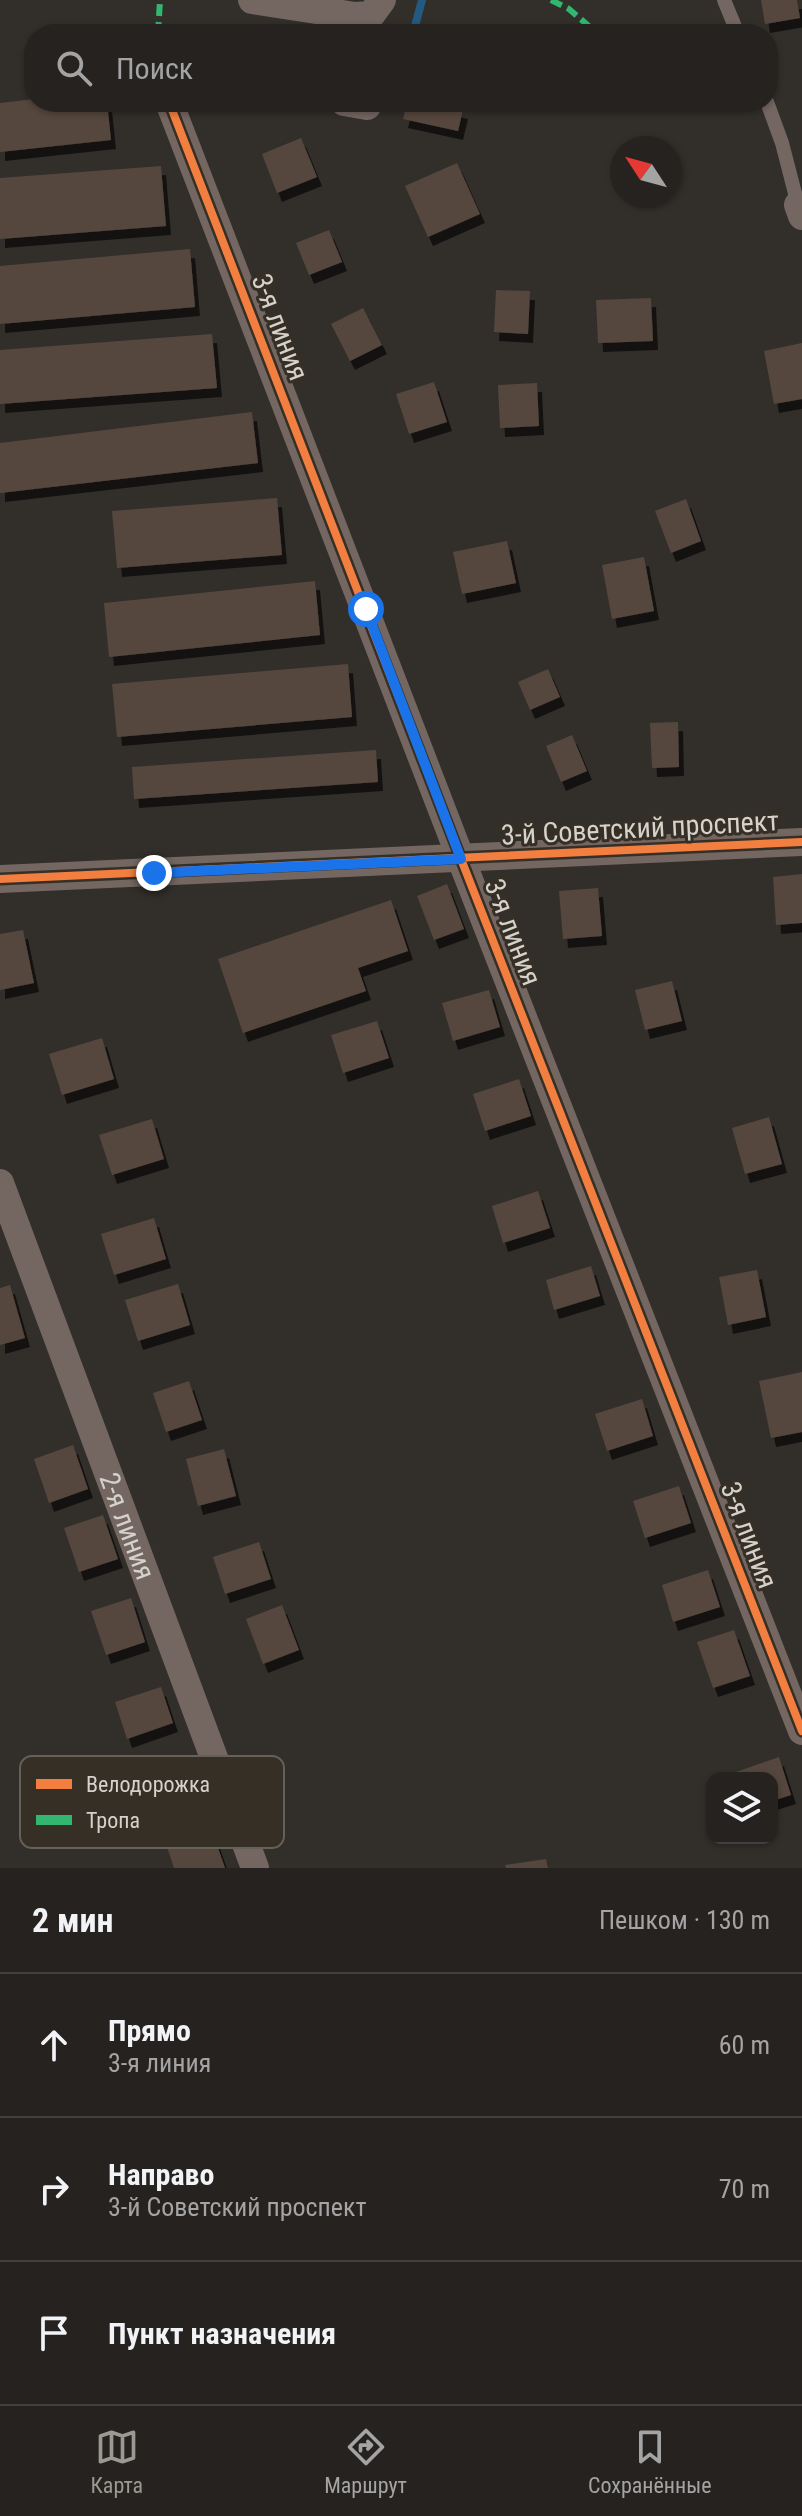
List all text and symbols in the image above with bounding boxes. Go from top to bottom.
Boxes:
search box [24,24,778,112]
icon: search [52,46,96,90]
text: Поиск [116,51,193,86]
north arrow [610,136,682,208]
street label: 3-я линия [245,269,315,385]
route start [348,591,384,627]
street label: 3-й Советский проспект [500,804,780,852]
route end [136,855,172,891]
street label: 3-я линия [478,874,548,990]
street label: 2-я линия [93,1468,163,1584]
street label: 3-я линия [714,1477,784,1593]
legend [20,1756,284,1848]
text: Велодорожка [86,1772,210,1797]
map controls [706,1772,778,1844]
button: layers [706,1772,778,1844]
text: Тропа [86,1808,140,1833]
text: 2 мин [32,1900,114,1940]
text: Пешком · 130 m [599,1905,770,1935]
text: Прямо [108,2013,191,2048]
icon: ahead [32,2023,76,2067]
text: 60 m [719,2030,770,2060]
text: 3-я линия [108,2048,211,2078]
text: Направо [108,2157,214,2192]
icon: right [32,2167,76,2211]
text: 70 m [719,2174,770,2204]
text: 3-й Советский проспект [108,2192,367,2222]
icon: arrive [32,2311,76,2355]
text: Пункт назначения [108,2316,336,2351]
tab: Карта [91,2425,143,2498]
tab: Маршрут [324,2425,407,2498]
tab: Сохранённые [588,2425,711,2498]

